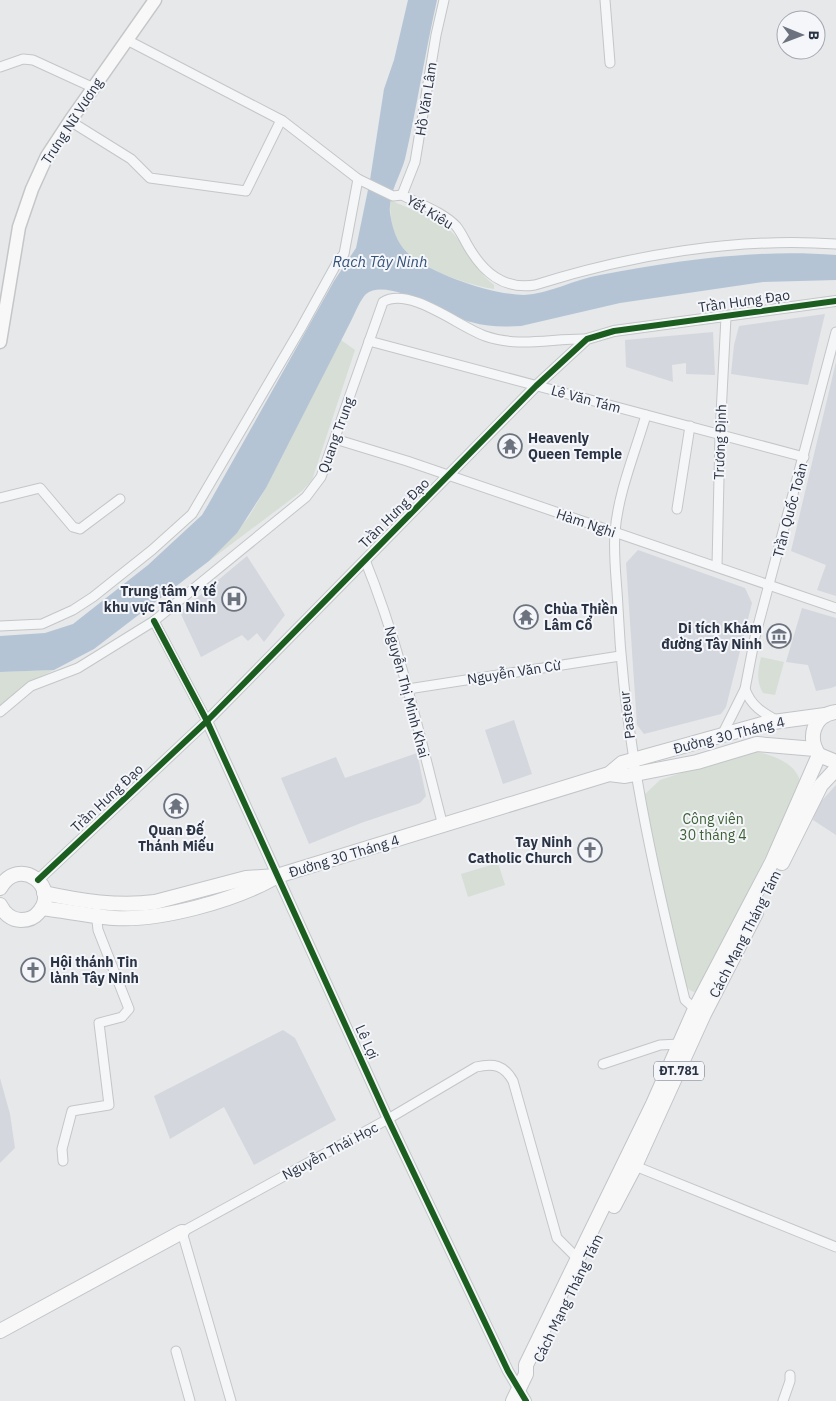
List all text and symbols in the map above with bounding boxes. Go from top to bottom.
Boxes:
north arrow [776,10,826,60]
text: B [805,30,823,40]
street label: Hồ Văn Lâm [411,61,441,137]
street label: Trưng Nữ Vương [37,74,107,168]
street label: Yết Kiêu [403,191,457,233]
water label: Rạch Tây Ninh [332,252,428,271]
street label: Trần Hưng Đạo [697,286,791,316]
street label: Lê Văn Tám [549,381,623,417]
street label: Quang Trung [314,394,358,476]
street label: Trương Định [710,404,730,480]
place label: Heavenly Queen Temple [528,429,622,463]
temple icon: Heavenly Queen Temple [497,433,523,459]
street label: Trần Quốc Toản [769,461,811,559]
street label: Trần Hưng Đạo [355,474,433,552]
street label: Hàm Nghi [554,504,618,542]
place label: Trung tâm Y tế khu vực Tân Ninh [104,581,217,616]
hospital icon: Trung tâm Y tế khu vực Tân Ninh [221,586,247,612]
place label: Chùa Thiền Lâm Cổ [544,599,618,634]
temple icon: Chùa Thiền Lâm Cổ [513,604,539,630]
place label: Di tích Khám đường Tây Ninh [661,619,762,653]
museum icon: Di tích Khám đường Tây Ninh [766,623,792,649]
street label: Nguyễn Thị Minh Khai [381,624,433,760]
street label: Nguyễn Văn Cừ [466,656,562,688]
street label: Pasteur [615,690,639,740]
street label: Đường 30 Tháng 4 [671,712,787,758]
street label: Trần Hưng Đạo [67,760,147,836]
temple icon: Quan Đế Thánh Miếu [163,793,189,819]
park label: Công viên 30 tháng 4 [679,810,747,844]
place label: Quan Đế Thánh Miếu [138,820,214,855]
street label: Đường 30 Tháng 4 [287,831,401,881]
place label: Tay Ninh Catholic Church [468,833,572,867]
church icon: Tay Ninh Catholic Church [577,837,603,863]
street label: Cách Mạng Tháng Tám [705,867,785,1001]
place label: Hội thánh Tin lành Tây Ninh [50,953,139,987]
church icon: Hội thánh Tin lành Tây Ninh [20,957,46,983]
street label: Lê Lợi [351,1022,383,1062]
road number: ĐT.781 [654,1062,704,1080]
street label: Nguyễn Thái Học [279,1118,381,1184]
street label: Cách Mạng Tháng Tám [529,1231,607,1365]

